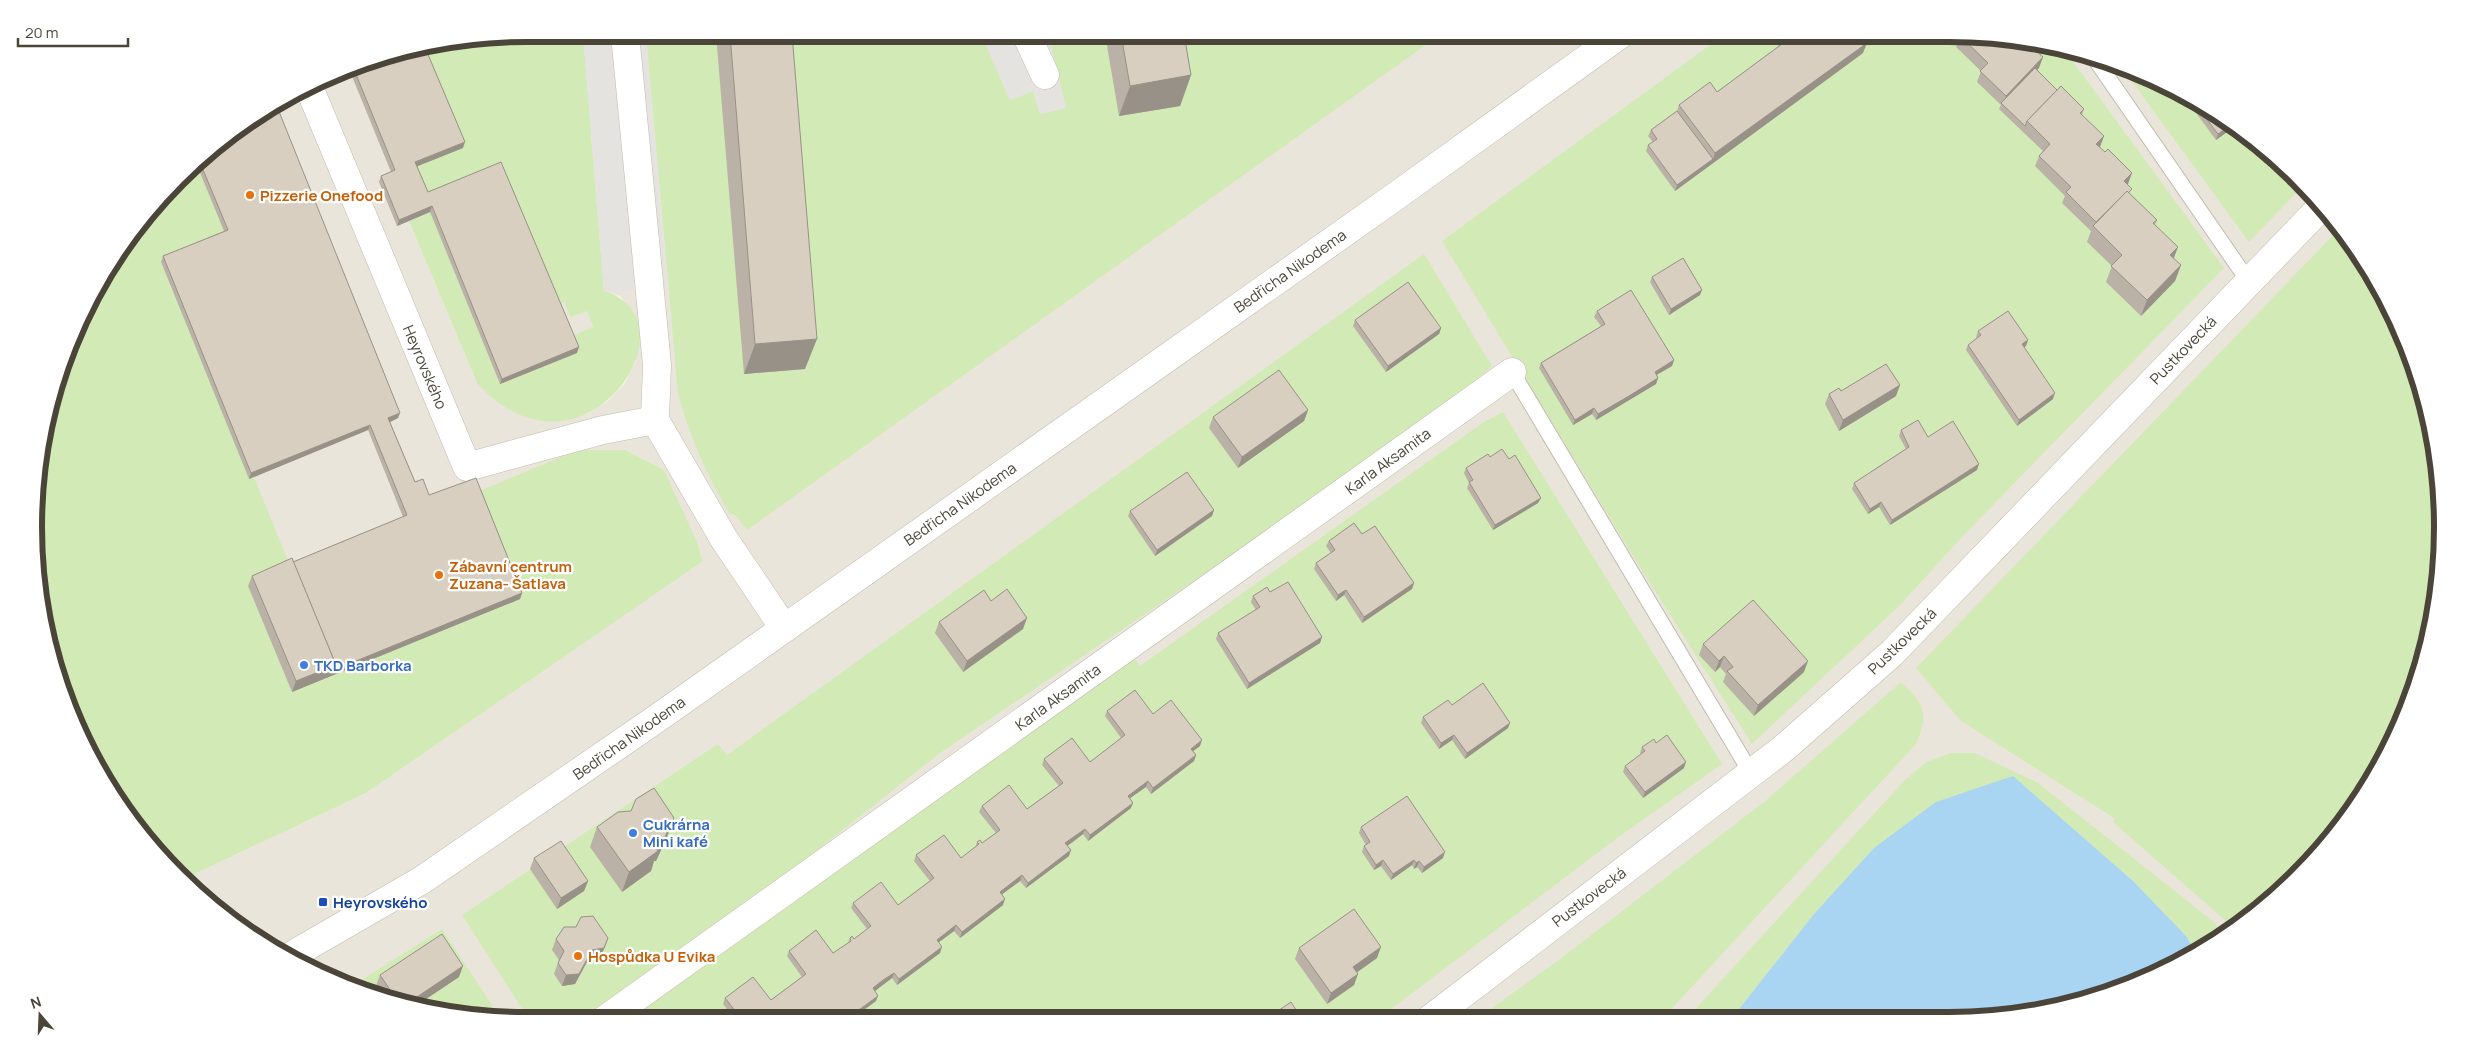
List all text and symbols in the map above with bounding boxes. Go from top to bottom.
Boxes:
scale bar [18,15,128,47]
text: 20 m [25,22,58,43]
place label: Pizzerie Onefood [260,185,383,206]
marker: Pizzerie Onefood [244,189,256,201]
street label: Bedřicha Nikodema [1230,224,1350,318]
street label: Pustkovecká [2145,311,2221,389]
street label: Heyrovského [398,322,452,412]
street label: Karla Aksamita [1341,423,1435,499]
street label: Bedřicha Nikodema [900,457,1020,551]
place label: Zábavní centrum Zuzana- Šatlava [449,556,572,594]
marker: Zábavní centrum Zuzana- Šatlava [433,569,445,581]
street label: Pustkovecká [1863,603,1941,679]
place label: TKD Barborka [314,655,412,676]
marker: TKD Barborka [298,659,310,671]
street label: Karla Aksamita [1011,659,1105,735]
street label: Bedřicha Nikodema [569,691,689,785]
place label: Cukrárna Mini kafé [643,814,710,852]
marker: Cukrárna Mini kafé [627,827,639,839]
street label: Pustkovecká [1548,862,1630,932]
place label: Heyrovského [333,892,427,913]
marker: Heyrovského [317,896,329,908]
place label: Hospůdka U Evika [588,946,715,967]
marker: Hospůdka U Evika [572,950,584,962]
north arrow [15,990,65,1040]
text: N [28,992,43,1013]

